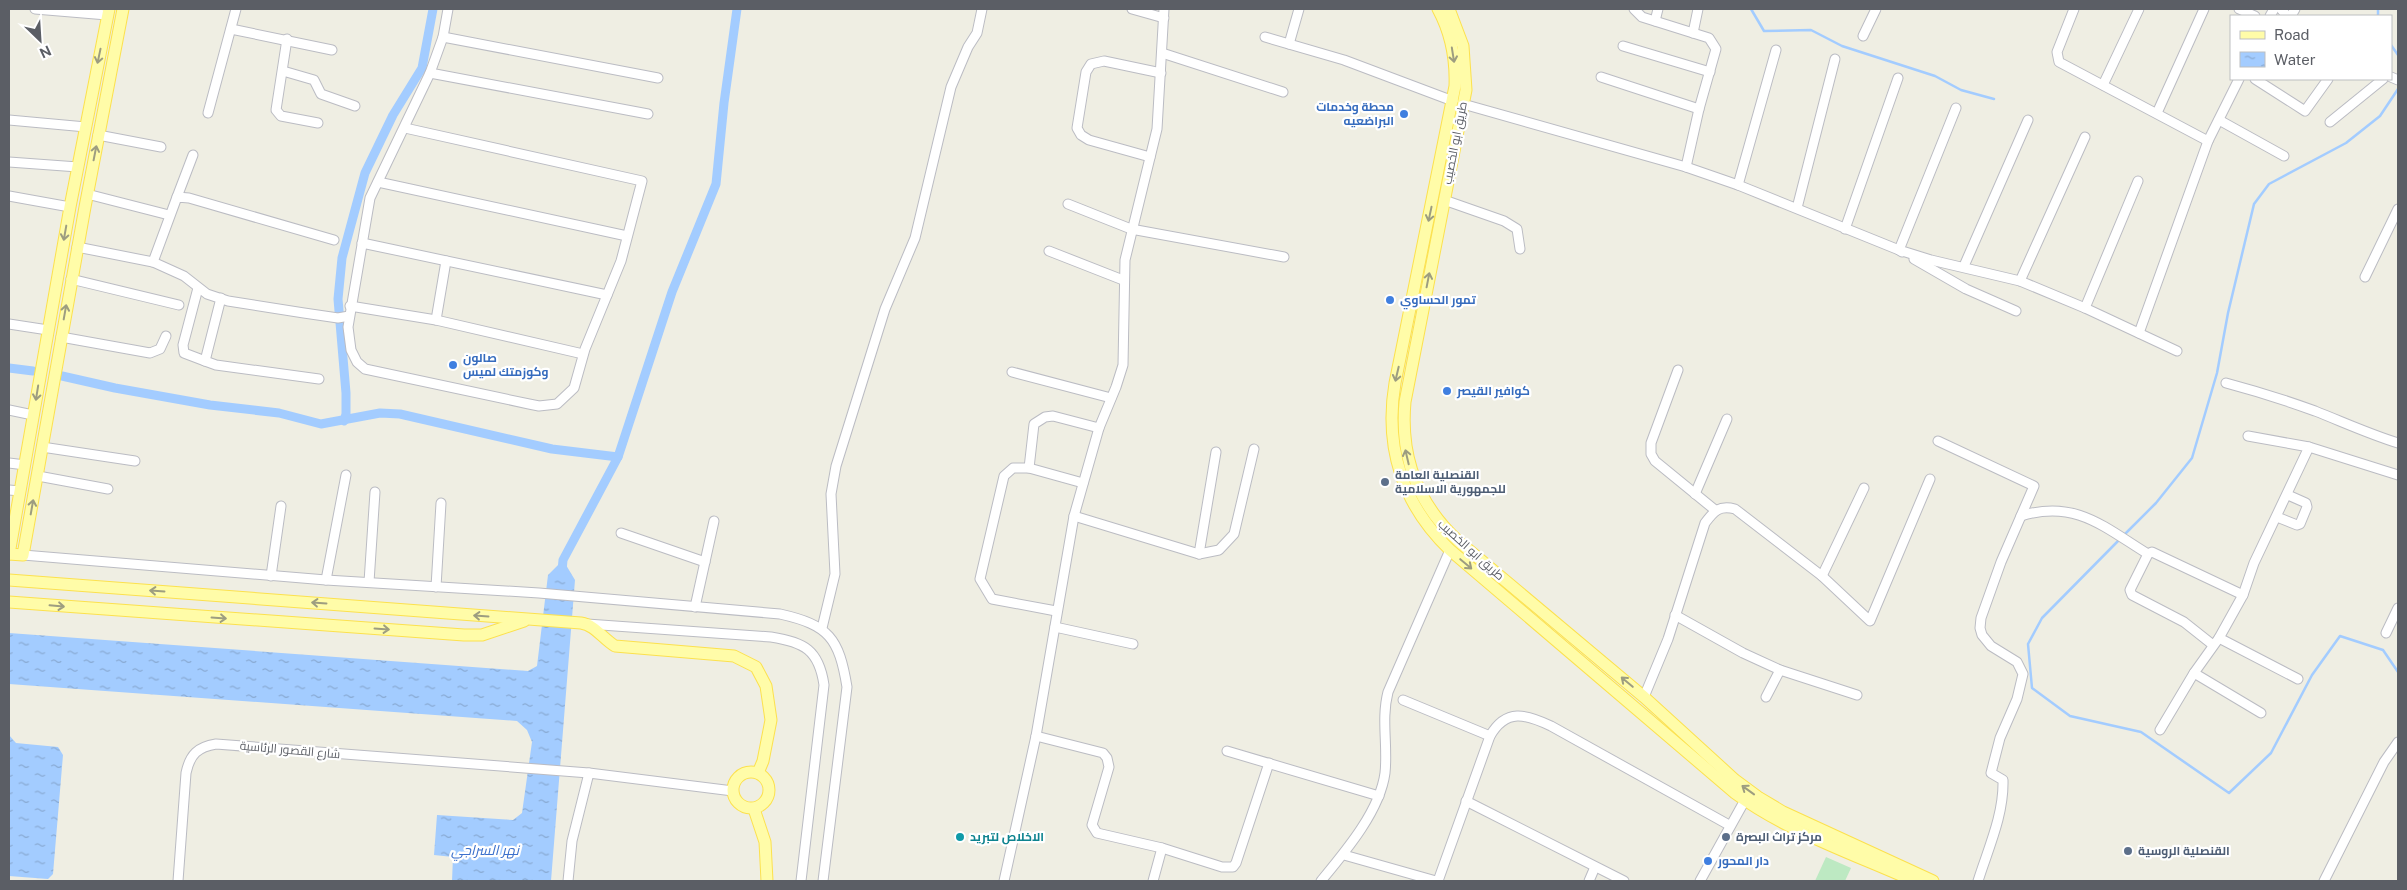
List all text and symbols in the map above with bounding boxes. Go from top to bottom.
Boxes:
north arrow [15,15,65,65]
legend [2230,15,2392,80]
text: Road [2274,26,2310,43]
text: N [37,42,54,61]
one-way arrow [1449,46,1459,62]
one-way arrow [94,48,103,64]
text: Water [2274,51,2316,68]
place label: محطة وخدمات البراضعيه [1316,100,1394,129]
street label: طريق ابو الخصيب [1440,100,1470,186]
marker: محطة وخدمات البراضعيه [1398,108,1410,120]
one-way arrow [90,145,100,161]
one-way arrow [1425,206,1434,222]
one-way arrow [60,225,70,241]
one-way arrow [1424,272,1434,288]
place label: تمور الحساوي [1400,293,1476,310]
marker: تمور الحساوي [1384,294,1396,306]
one-way arrow [61,305,71,321]
place label: صالون وكوزمتك لميس [463,351,549,380]
marker: صالون وكوزمتك لميس [447,359,459,371]
one-way arrow [1392,365,1401,381]
place label: كوافير القيصر [1456,384,1530,399]
one-way arrow [32,385,42,401]
marker: كوافير القيصر [1441,385,1453,397]
one-way arrow [1402,450,1411,466]
place label: القنصلية العامة للجمهورية الاسلامية [1395,468,1506,497]
marker: القنصلية العامة للجمهورية الاسلامية [1379,476,1391,488]
one-way arrow [28,500,38,516]
street label: طريق ابو الخصيب [1435,517,1507,583]
one-way arrow [1459,558,1472,569]
one-way arrow [149,587,165,596]
one-way arrow [311,599,327,608]
one-way arrow [49,602,65,611]
one-way arrow [473,611,489,620]
one-way arrow [211,614,227,623]
one-way arrow [373,625,389,634]
one-way arrow [1620,677,1633,688]
street label: شارع القصور الرئاسية [239,739,341,762]
one-way arrow [1741,785,1755,795]
place label: الاخلاص لتبريد [970,830,1044,845]
place label: مركز تراث البصرة [1736,830,1822,845]
marker: الاخلاص لتبريد [954,831,966,843]
marker: مركز تراث البصرة [1720,831,1732,843]
water label: نهر السراجي [451,842,520,862]
place label: القنصلية الروسية [2138,844,2230,859]
marker: القنصلية الروسية [2122,845,2134,857]
place label: دار المحور [1717,854,1769,869]
marker: دار المحور [1702,855,1714,867]

